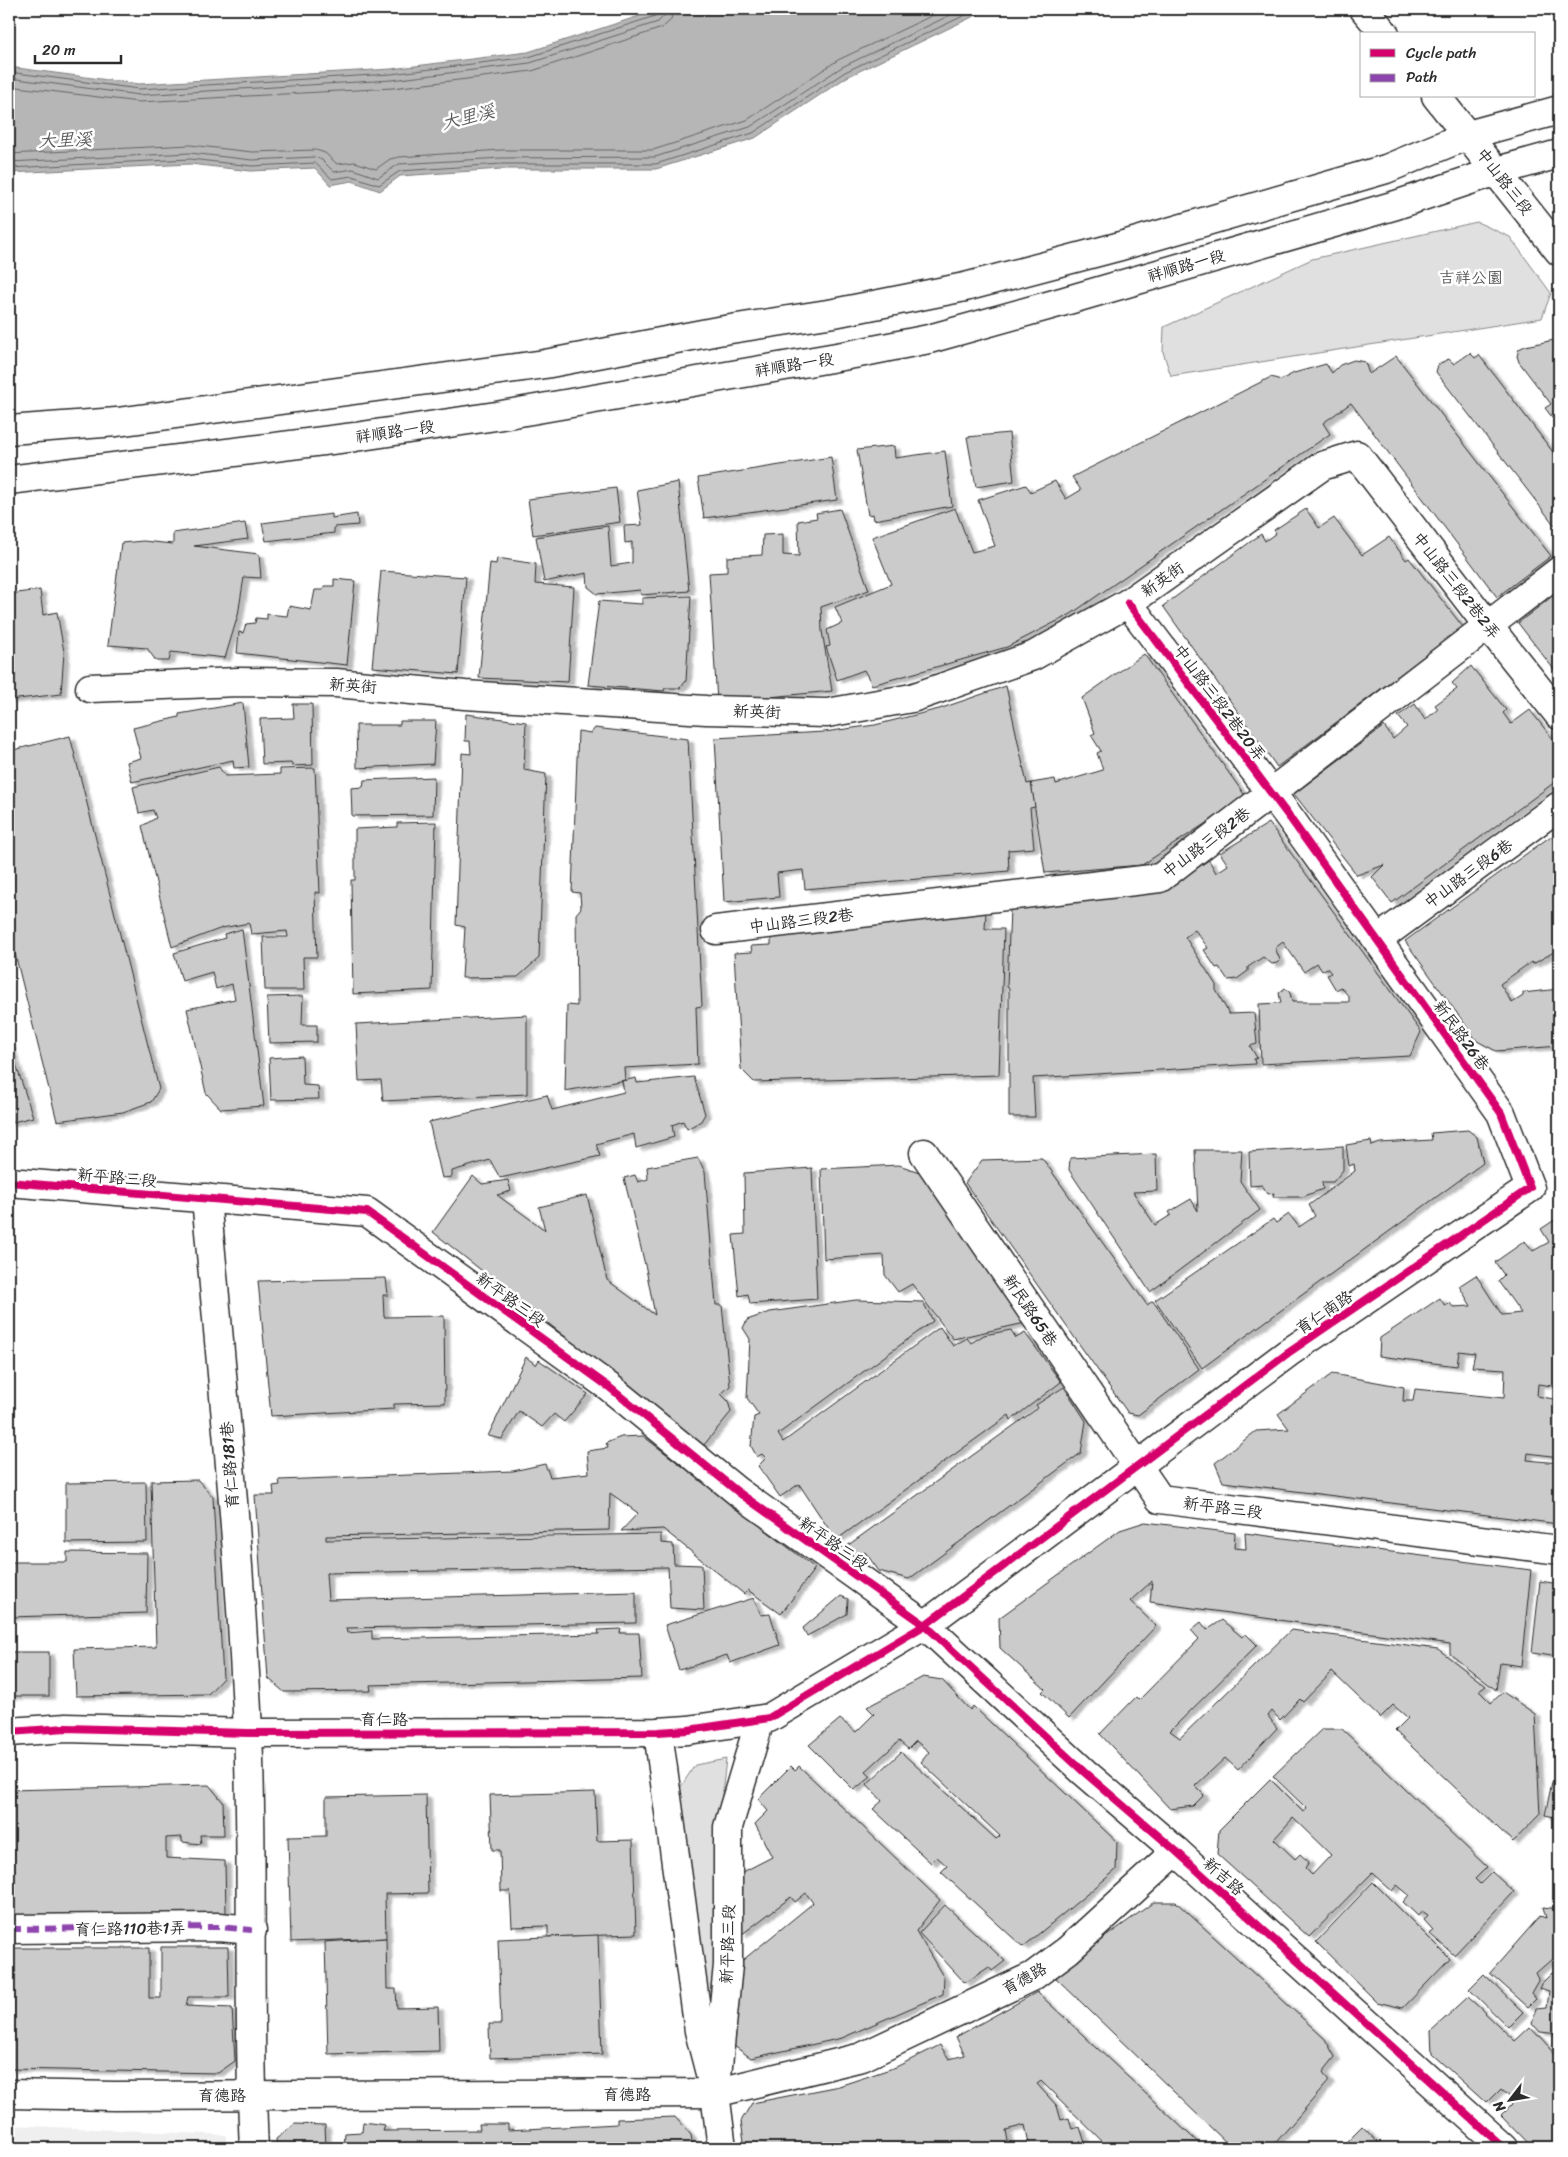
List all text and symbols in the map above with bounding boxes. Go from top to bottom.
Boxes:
scale bar [35,32,121,64]
legend [1360,32,1536,98]
text: 20 m [42,37,76,63]
text: Cycle path [1406,40,1477,66]
text: Path [1406,64,1437,90]
water label: 大里溪 [438,95,499,139]
water label: 大里溪 [37,123,94,157]
street label: 中山路三段 [1469,141,1541,222]
street label: 祥順路一段 [1144,241,1229,290]
park label: 吉祥公園 [1439,263,1503,292]
street label: 祥順路一段 [752,344,836,385]
street label: 祥順路一段 [353,412,437,451]
street label: 中山路三段2巷2弄 [1405,525,1508,646]
street label: 新英街 [1134,554,1190,605]
street label: 中山路三段2巷20弄 [1166,637,1273,767]
street label: 新英街 [328,669,378,702]
street label: 新英街 [732,696,781,727]
street label: 中山路三段2巷 [1156,799,1257,886]
street label: 中山路三段6巷 [1417,831,1519,916]
street label: 中山路三段2巷 [747,900,855,941]
street label: 新民路26巷 [1426,993,1498,1077]
street label: 新平路三段 [76,1160,158,1195]
street label: 新平路三段 [470,1264,552,1335]
street label: 新民路65巷 [995,1268,1066,1353]
street label: 育仁南路 [1290,1282,1359,1342]
street label: 育仁路181巷 [212,1420,247,1510]
street label: 新平路三段 [1181,1488,1264,1527]
street label: 新平路三段 [793,1509,875,1578]
street label: 育仁路 [360,1705,408,1734]
street label: 新吉路 [1196,1850,1251,1903]
street label: 新平路三段 [712,1904,743,1985]
street label: 育仁路110巷1弄 [74,1913,186,1944]
street label: 育德路 [996,1954,1052,2003]
north arrow [1486,2074,1536,2124]
street label: 育德路 [603,2080,651,2109]
street label: 育德路 [198,2081,246,2110]
text: N [1486,2096,1513,2118]

